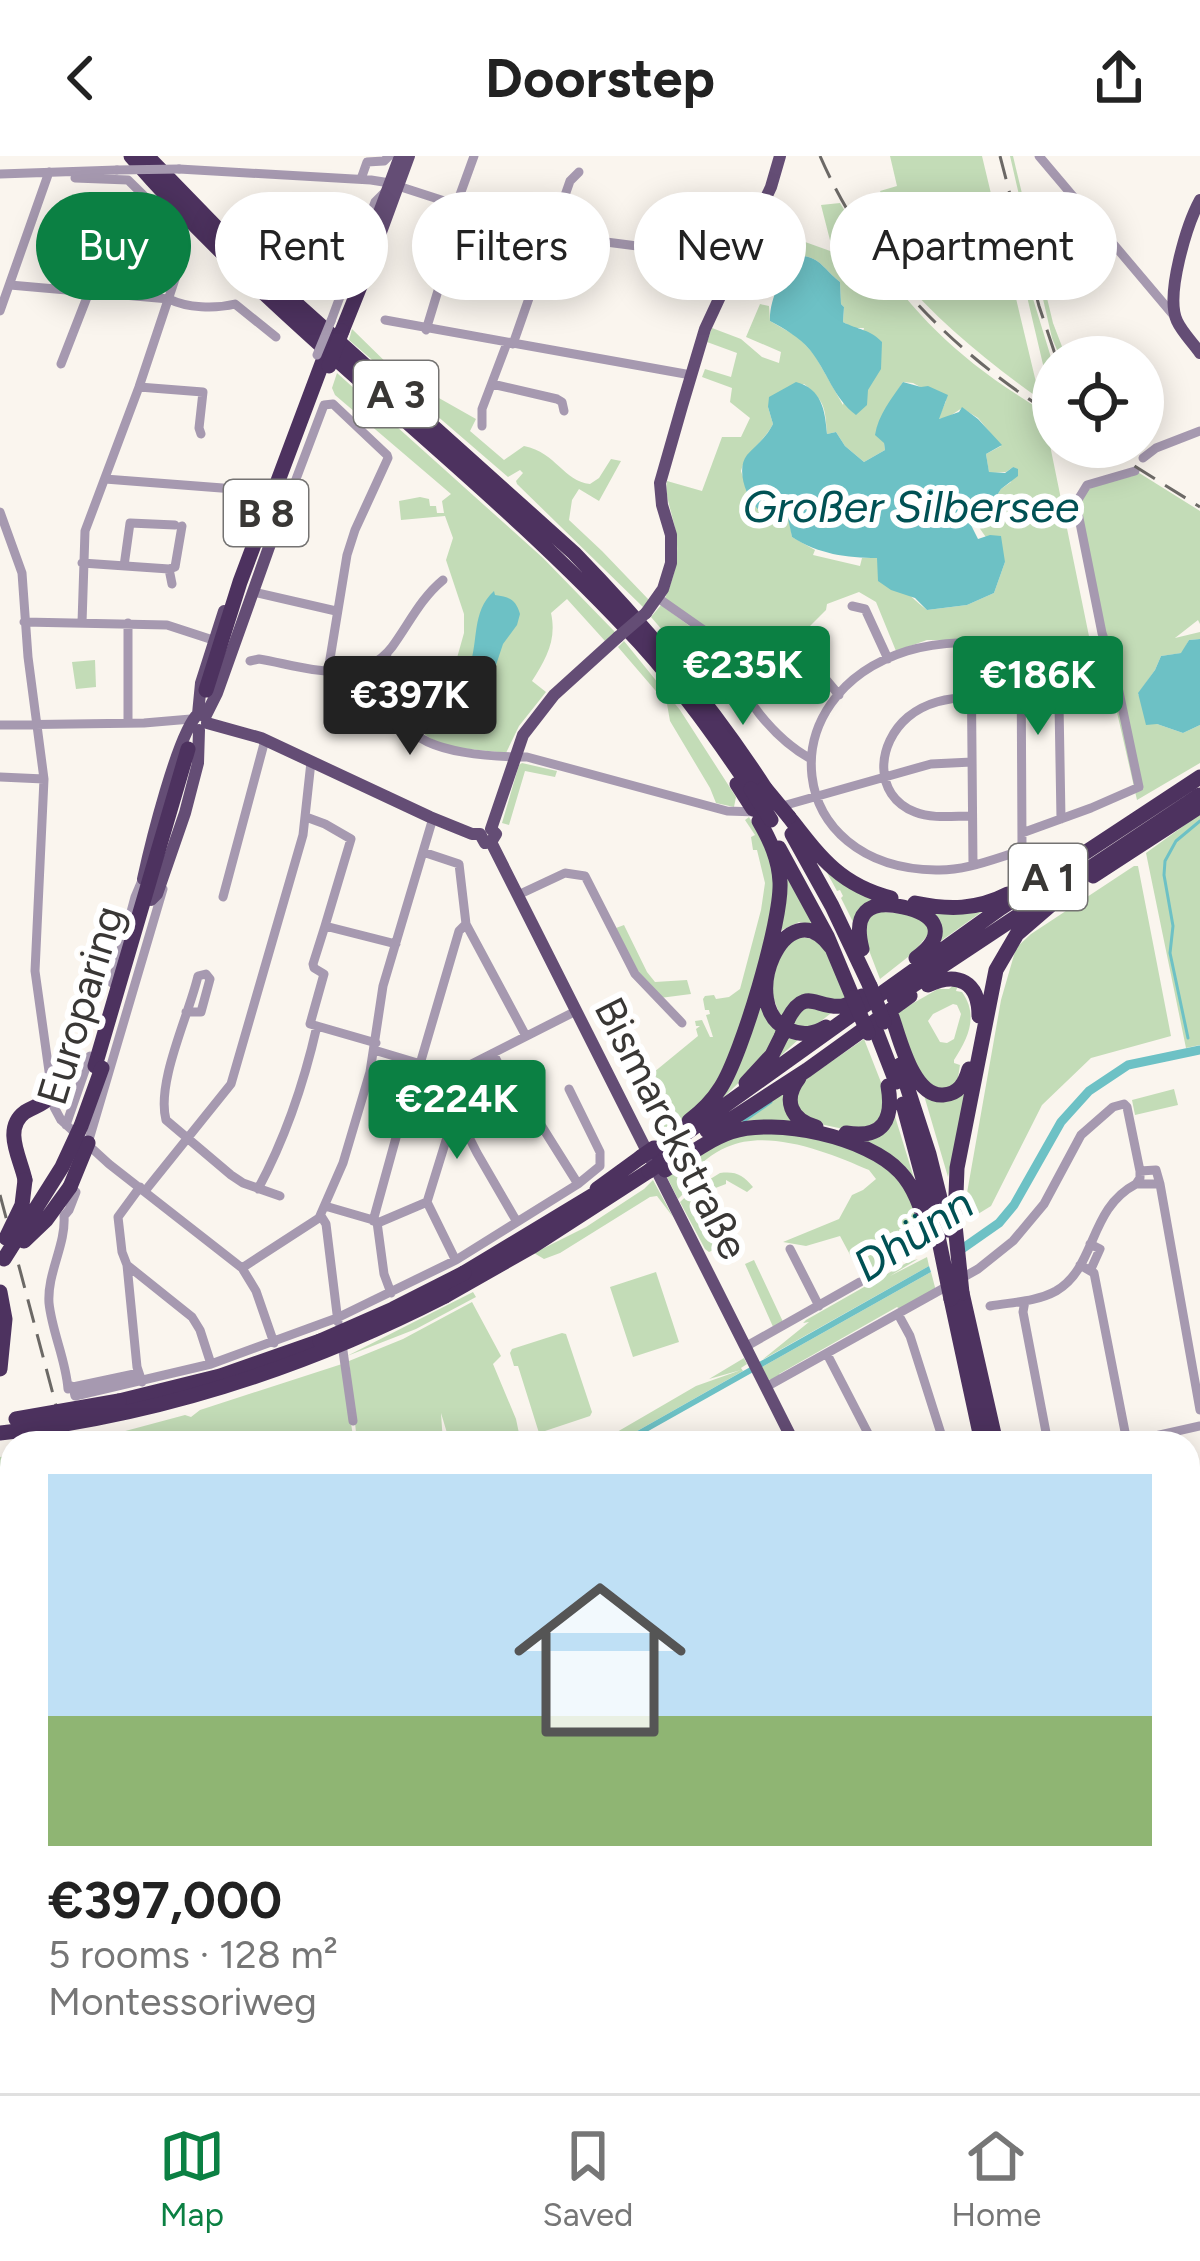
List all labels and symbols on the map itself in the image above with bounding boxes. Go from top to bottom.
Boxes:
road number: A 3 [354,361,438,427]
water label: Großer Silbersee [743,479,1079,533]
road number: B 8 [224,480,308,546]
pin: €235K [659,626,827,728]
pin: €186K [954,636,1122,738]
pin: €397K [326,656,494,758]
road number: A 1 [1009,844,1087,910]
street label: Europaring [26,900,135,1111]
street label: Bismarckstraße [584,989,759,1268]
pin: €224K [373,1060,541,1162]
water label: Dhünn [843,1176,983,1292]

